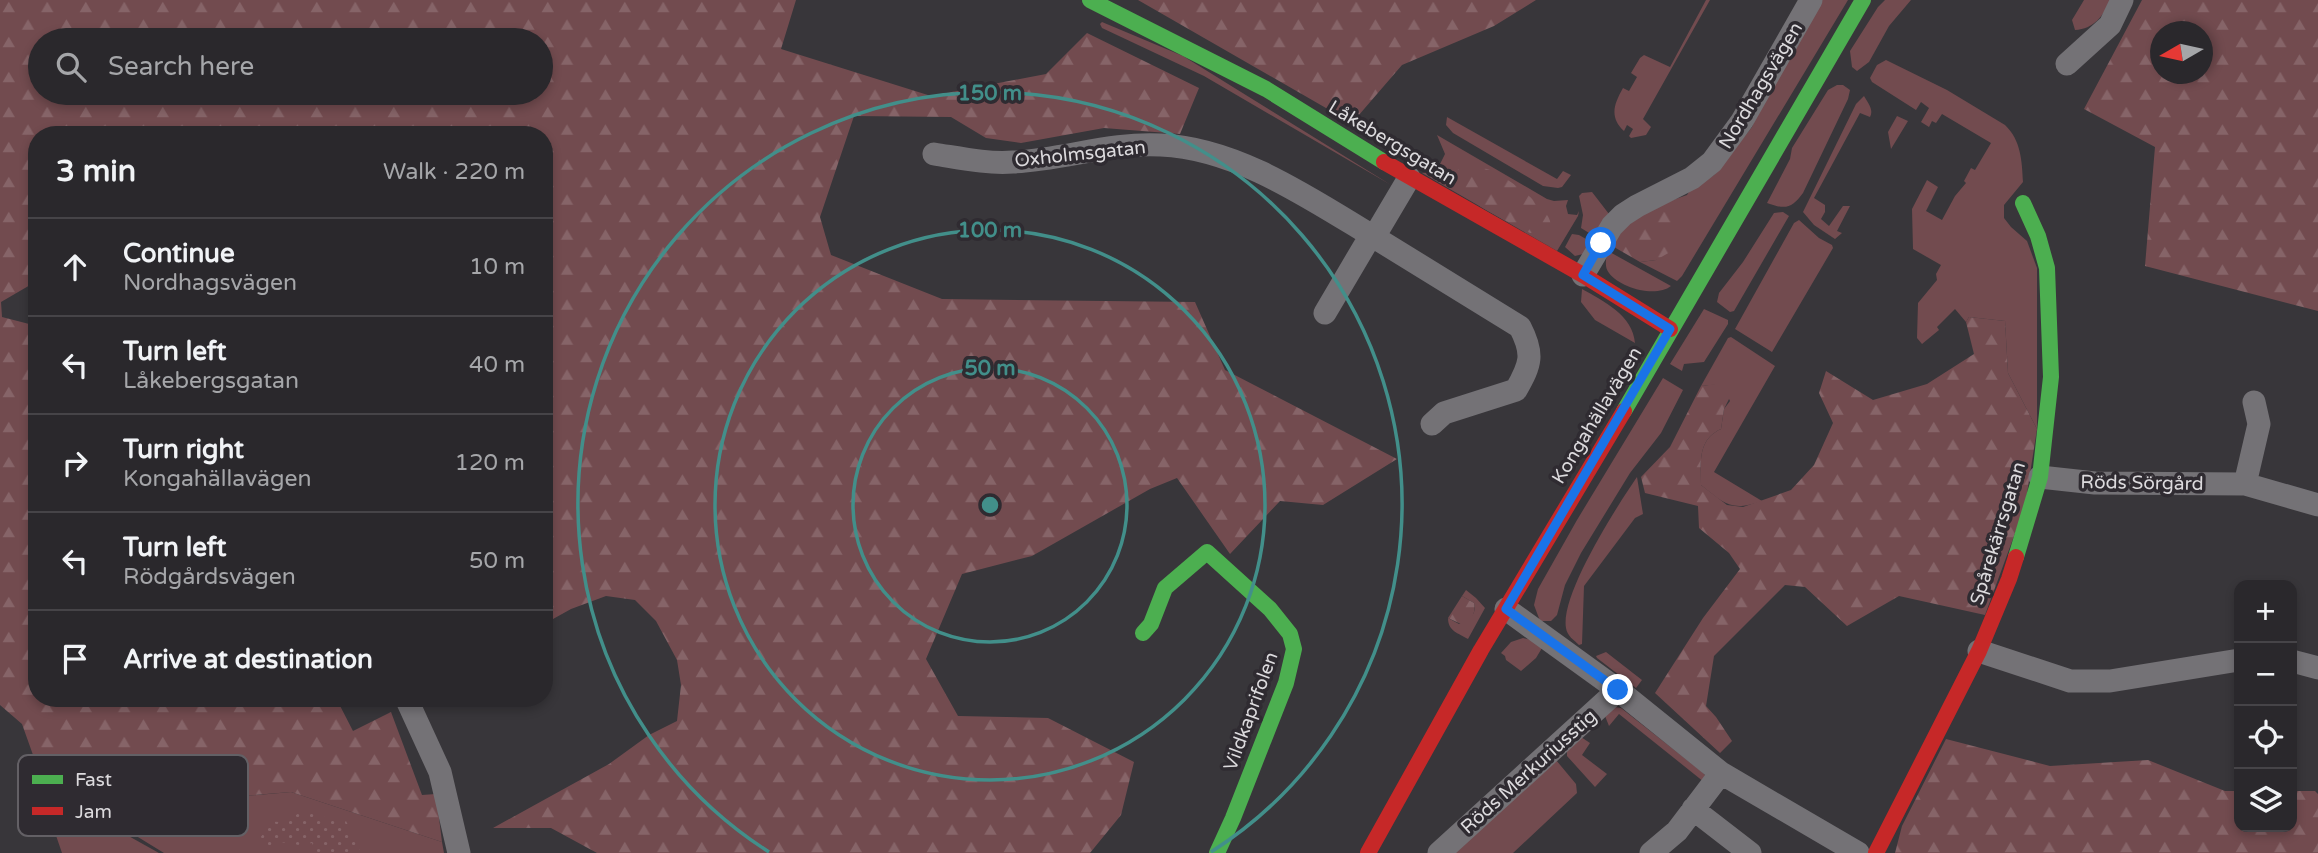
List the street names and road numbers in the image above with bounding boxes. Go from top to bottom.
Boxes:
street label: Nordhagsvägen [1714,18,1807,153]
street label: Låkebergsgatan [1325,96,1460,190]
street label: Oxholmsgatan [1013,136,1147,172]
street label: Kongahällavägen [1547,343,1646,488]
street label: Spårekärrsgatan [1966,459,2030,607]
street label: Röds Sörgård [2080,471,2204,495]
street label: Vildkaprifolen [1219,649,1283,774]
street label: Röds Merkuriusstig [1456,705,1601,838]

